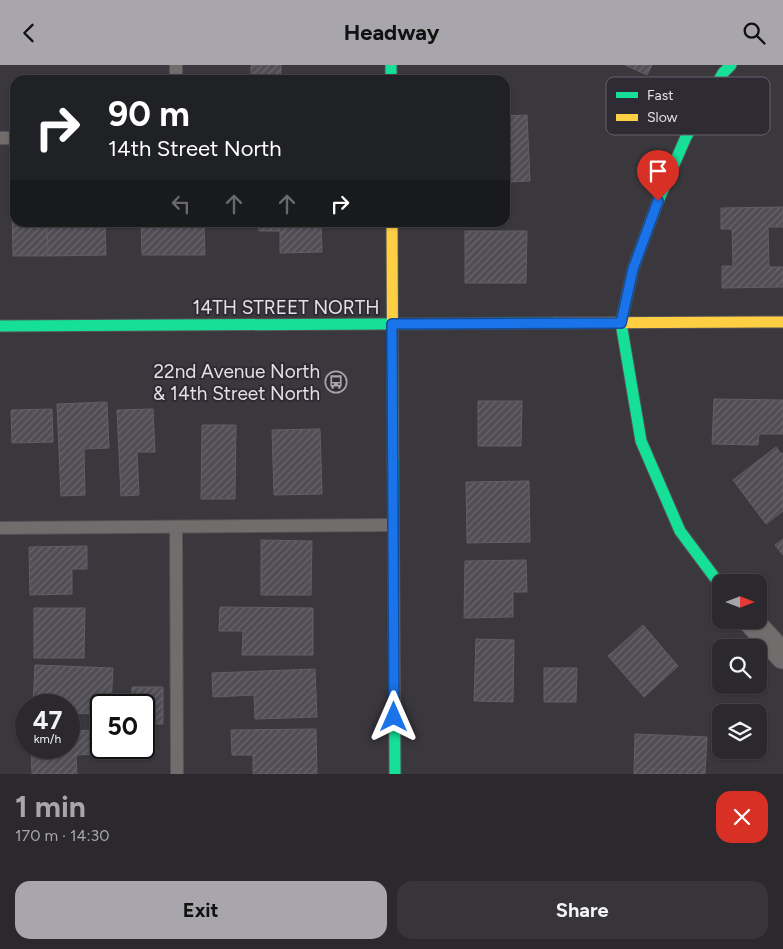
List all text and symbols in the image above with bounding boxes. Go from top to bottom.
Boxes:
icon: back [15,19,43,47]
text: Headway [344,19,439,46]
icon: search [740,19,768,47]
legend [606,77,770,135]
text: Fast [647,87,673,104]
text: 90 m [108,93,190,135]
icon: right [25,95,90,160]
text: Slow [647,109,678,126]
text: 14th Street North [108,135,282,162]
pin [637,150,679,201]
icon: arrive [644,157,672,185]
icon: left [167,190,195,218]
icon: ahead [220,190,248,218]
icon: ahead [273,190,301,218]
icon: right [326,190,354,218]
street label: 14TH STREET NORTH [193,296,379,319]
place label: 22nd Avenue North & 14th Street North [153,360,320,405]
bus stop icon: 22nd Avenue North & 14th Street North [324,370,348,394]
north arrow [712,574,768,629]
map controls [712,574,767,759]
button: search [712,639,767,694]
position arrow [367,690,419,742]
speed limit sign: 50 [90,694,155,759]
button: layers [712,704,767,759]
text: 47 [33,705,62,735]
text: km/h [34,732,61,746]
text: 1 min [15,788,86,825]
button: close [716,791,768,843]
text: 170 m · 14:30 [15,826,110,845]
button: Exit [15,881,387,939]
button: Share [397,881,768,939]

